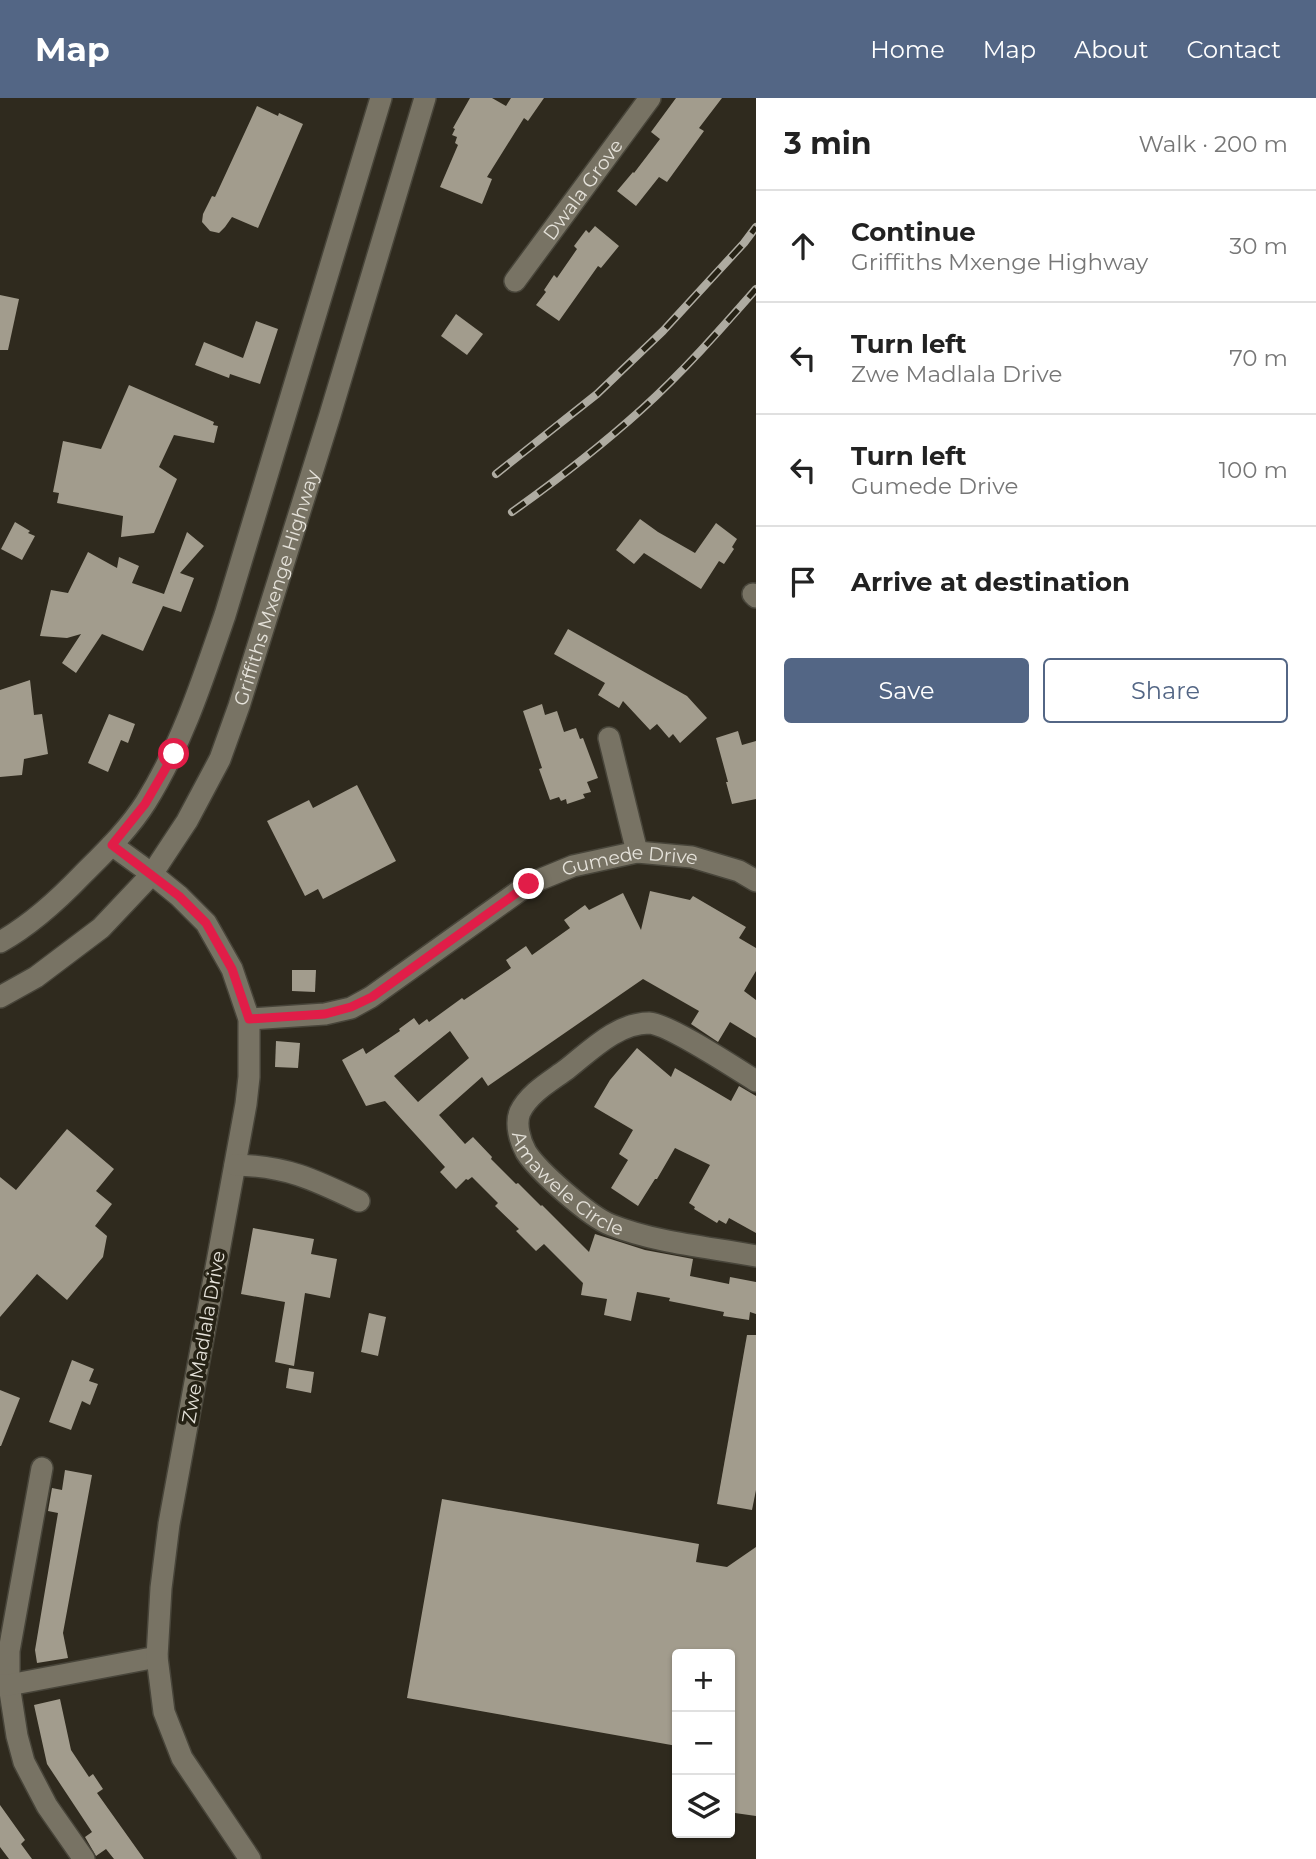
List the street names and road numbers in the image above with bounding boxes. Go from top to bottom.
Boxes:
street label: Dwala Grove [538,135,628,245]
street label: Griffiths Mxenge Highway [229,466,324,708]
street label: Gumede Drive [558,841,701,882]
street label: Amawele Circle [507,1128,627,1241]
street label: Zwe Madlala Drive [177,1249,230,1425]

